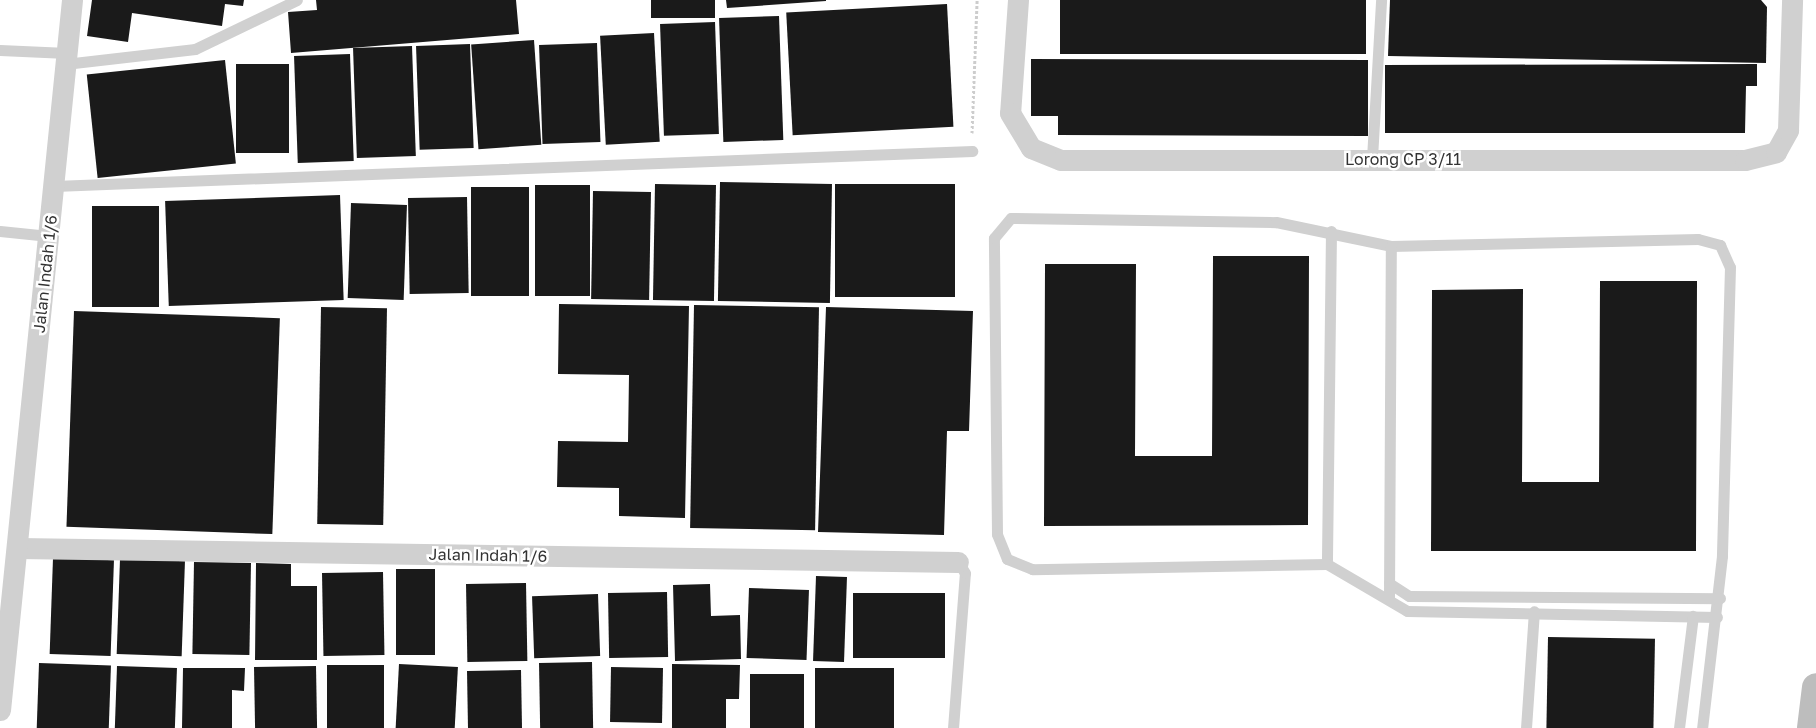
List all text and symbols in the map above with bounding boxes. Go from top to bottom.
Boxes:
street label: Lorong CP 3/11 [1345,149,1461,169]
street label: Jalan Indah 1/6 [29,214,61,334]
street label: Jalan Indah 1/6 [429,544,547,566]

